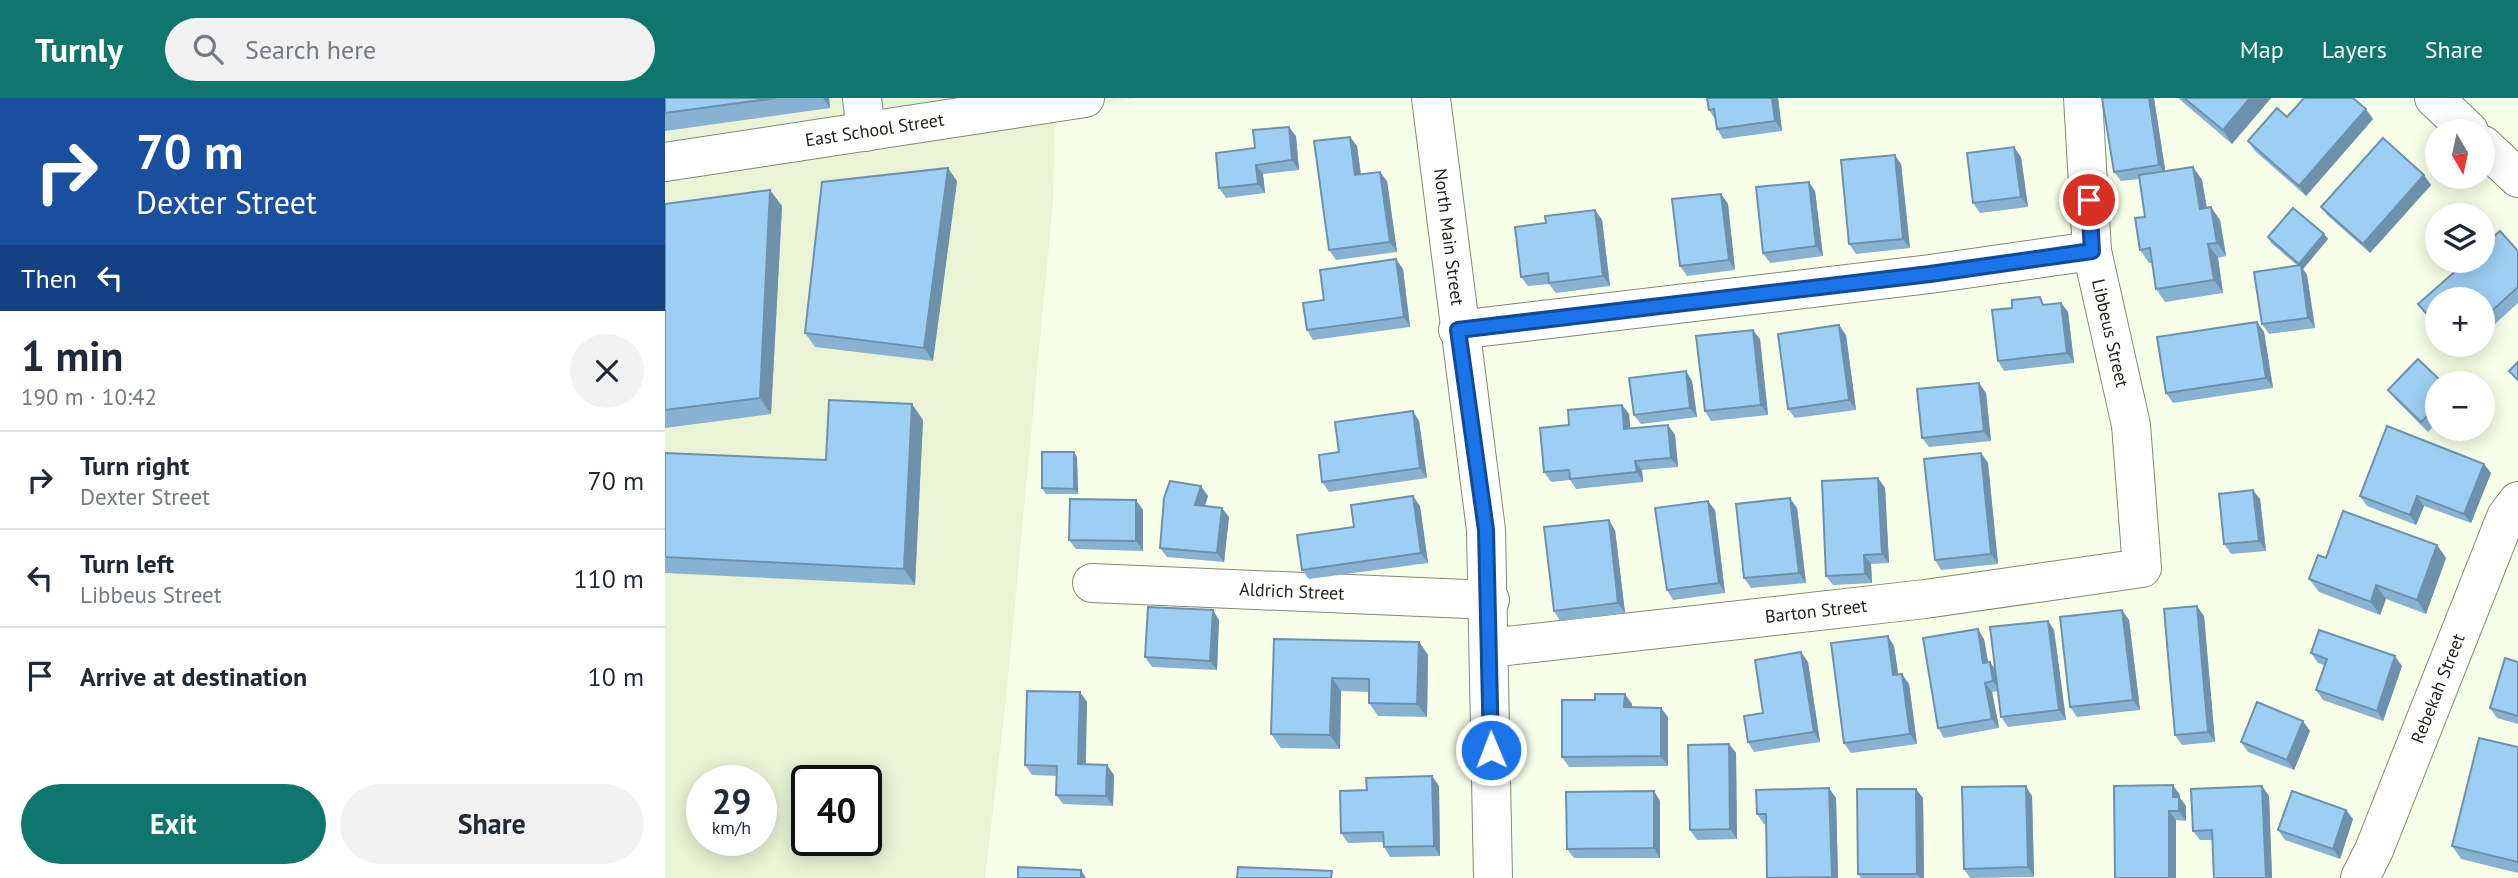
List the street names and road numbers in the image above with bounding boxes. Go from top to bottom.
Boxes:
street label: East School Street [804,108,945,151]
street label: North Main Street [1429,167,1469,307]
street label: Libbeus Street [2087,276,2134,389]
street label: Aldrich Street [1239,577,1345,605]
street label: Barton Street [1764,594,1868,628]
street label: Rebekah Street [2405,630,2470,747]

